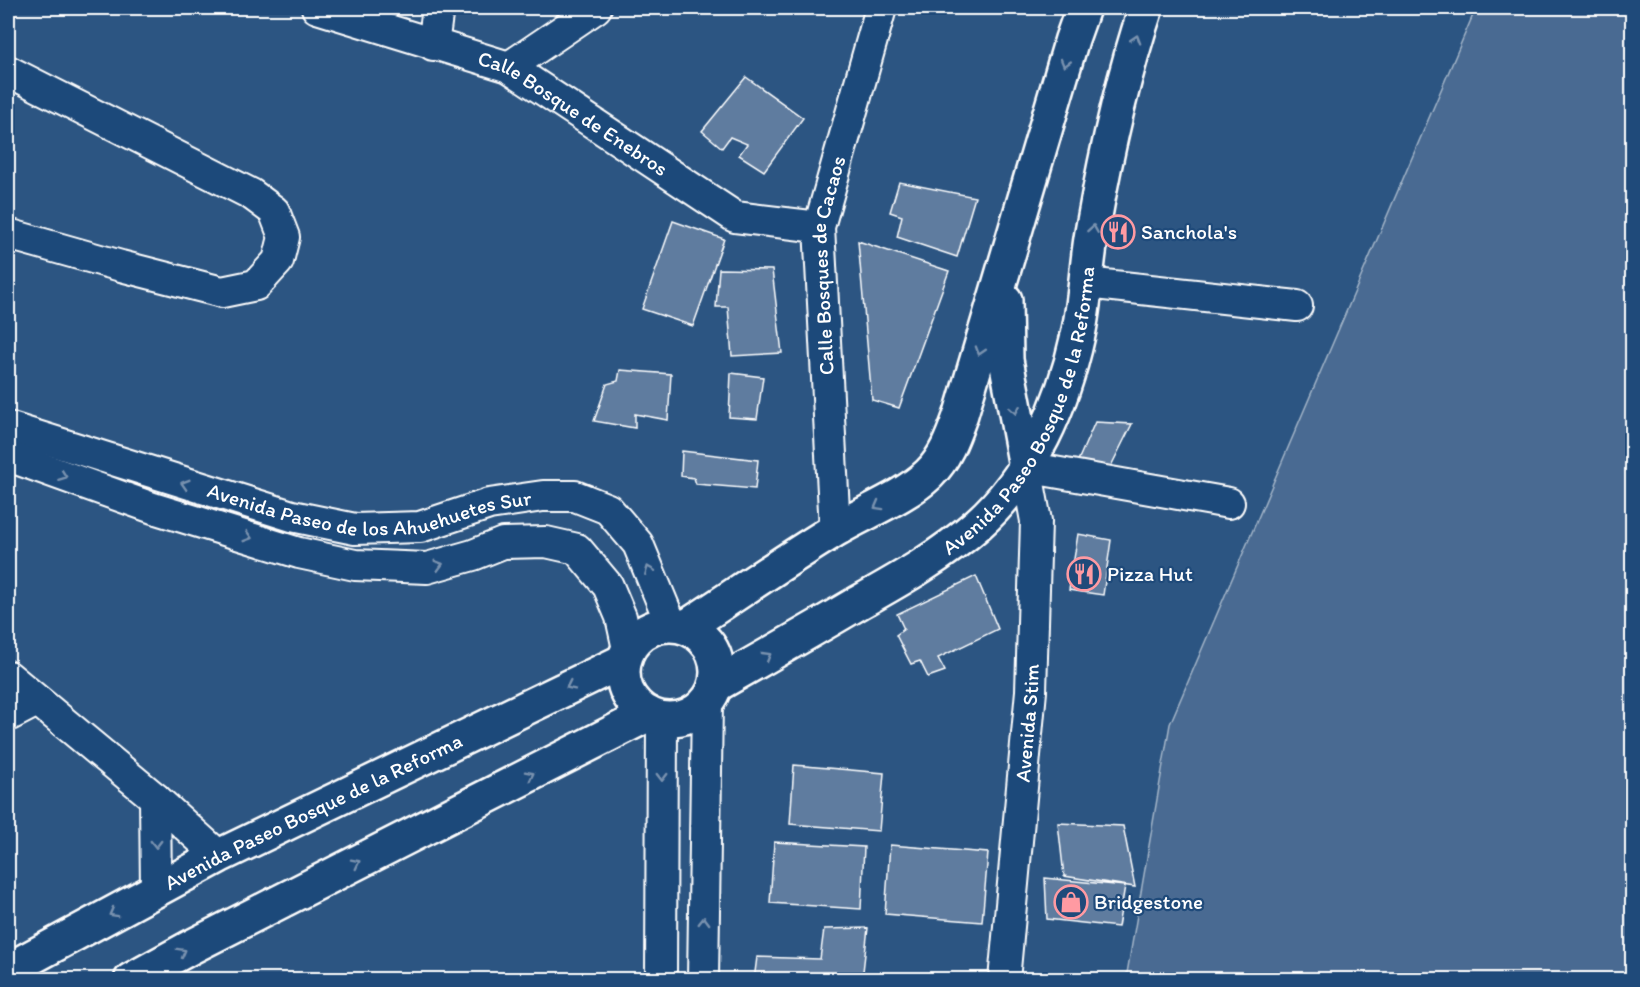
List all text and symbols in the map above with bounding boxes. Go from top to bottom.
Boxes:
one-way arrow [1129,34,1141,45]
street label: Calle Bosque de Enebros [475,45,673,181]
one-way arrow [1060,57,1072,68]
street label: Calle Bosques de Cacaos [806,153,851,376]
restaurant icon: Sanchola's [1100,214,1136,250]
place label: Sanchola's [1141,219,1237,244]
one-way arrow [1086,224,1098,234]
street label: Avenida Paseo Bosque de la Reforma [937,265,1099,560]
one-way arrow [975,345,987,356]
one-way arrow [1008,404,1021,414]
one-way arrow [57,469,67,482]
street label: Avenida Paseo de los Ahuehuetes Sur [204,477,534,541]
one-way arrow [180,479,191,491]
one-way arrow [874,499,884,510]
one-way arrow [242,530,253,542]
restaurant icon: Pizza Hut [1066,556,1102,592]
one-way arrow [433,560,443,572]
place label: Pizza Hut [1107,561,1193,586]
one-way arrow [644,565,656,576]
one-way arrow [761,651,771,663]
street label: Avenida Stim [1010,663,1044,783]
one-way arrow [566,679,577,691]
street label: Avenida Paseo Bosque de la Reforma [160,728,466,895]
one-way arrow [523,770,534,782]
one-way arrow [656,773,668,782]
one-way arrow [149,839,162,848]
one-way arrow [350,859,360,870]
shop icon: Bridgestone [1053,884,1089,920]
place label: Bridgestone [1094,889,1203,914]
one-way arrow [109,906,120,917]
one-way arrow [698,917,710,926]
one-way arrow [176,947,186,959]

